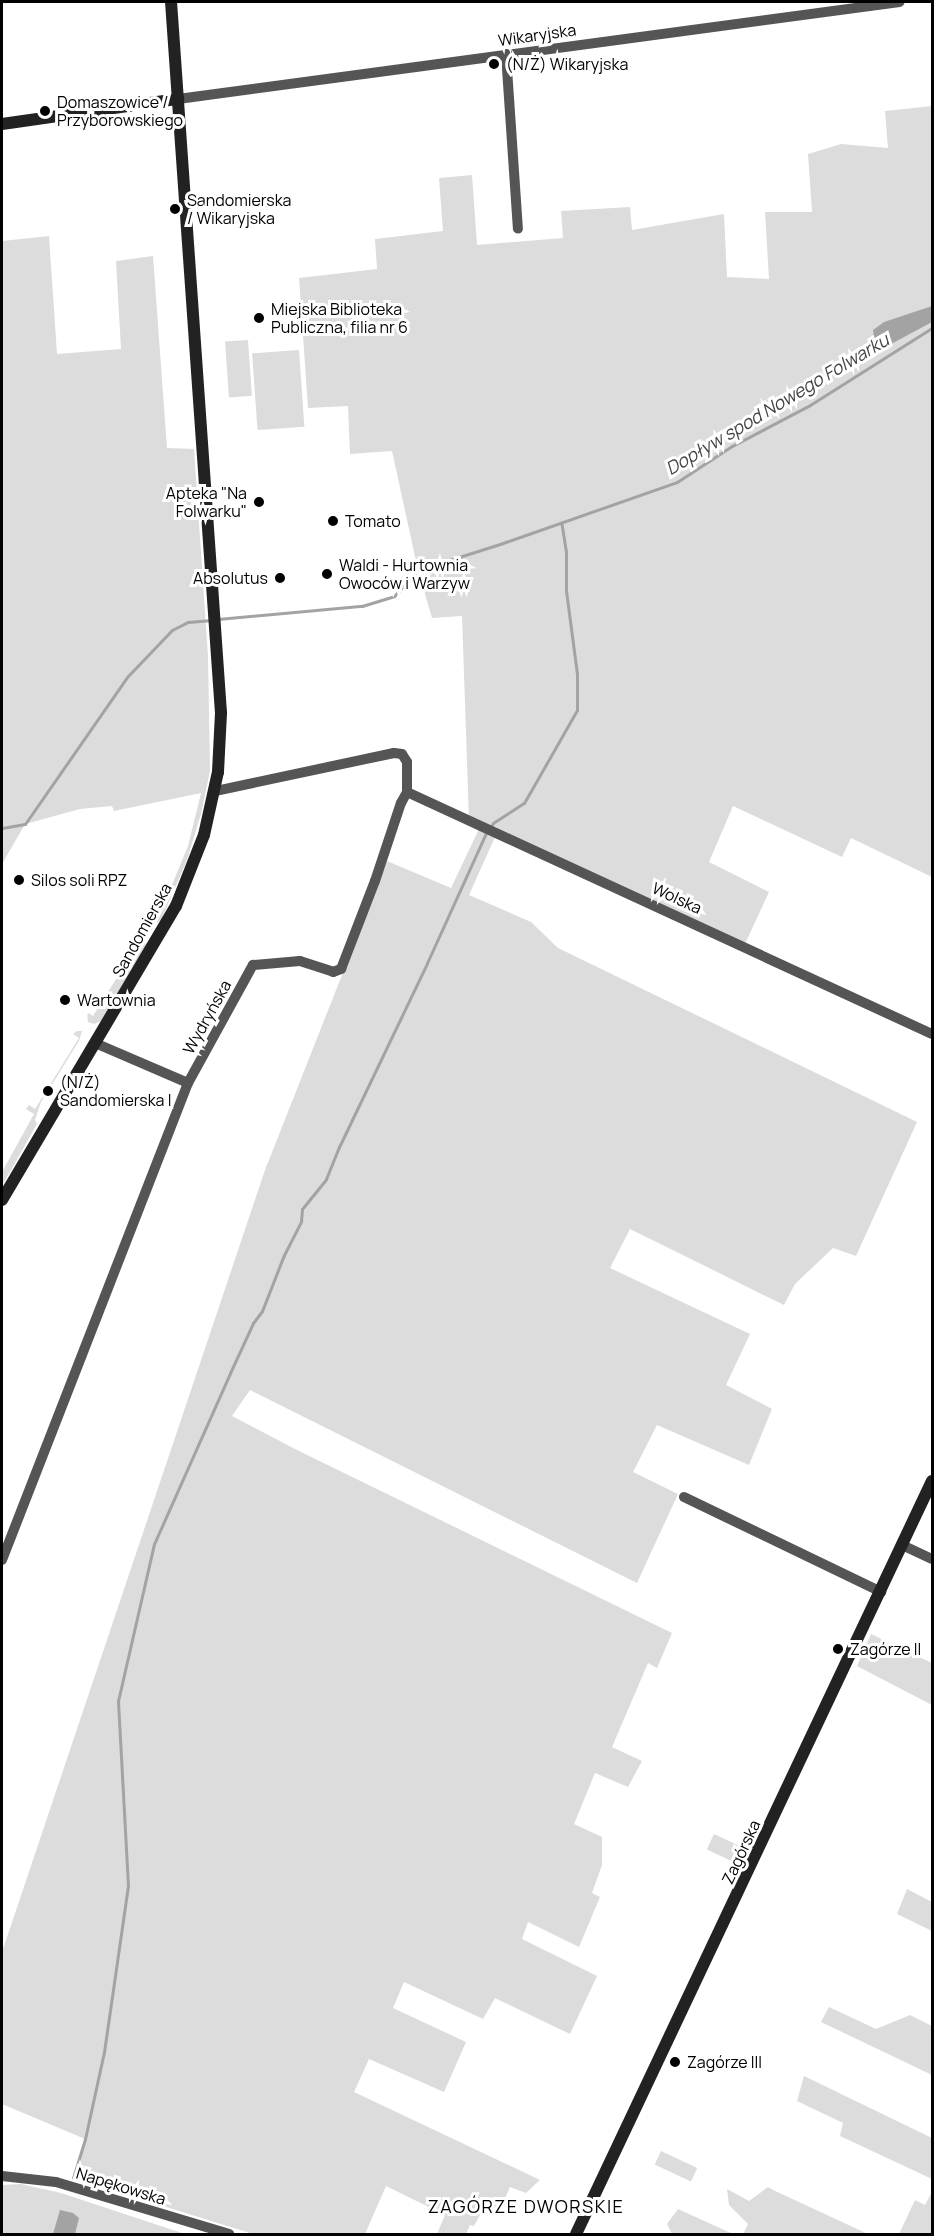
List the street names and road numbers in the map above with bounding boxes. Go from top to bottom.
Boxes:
street label: Wikaryjska [497,20,577,50]
street label: Wolska [649,878,705,918]
street label: Sandomierska [108,880,176,980]
street label: Wydryńska [179,977,235,1057]
street label: Zagórska [718,1817,764,1887]
street label: Napękowska [74,2163,168,2209]

